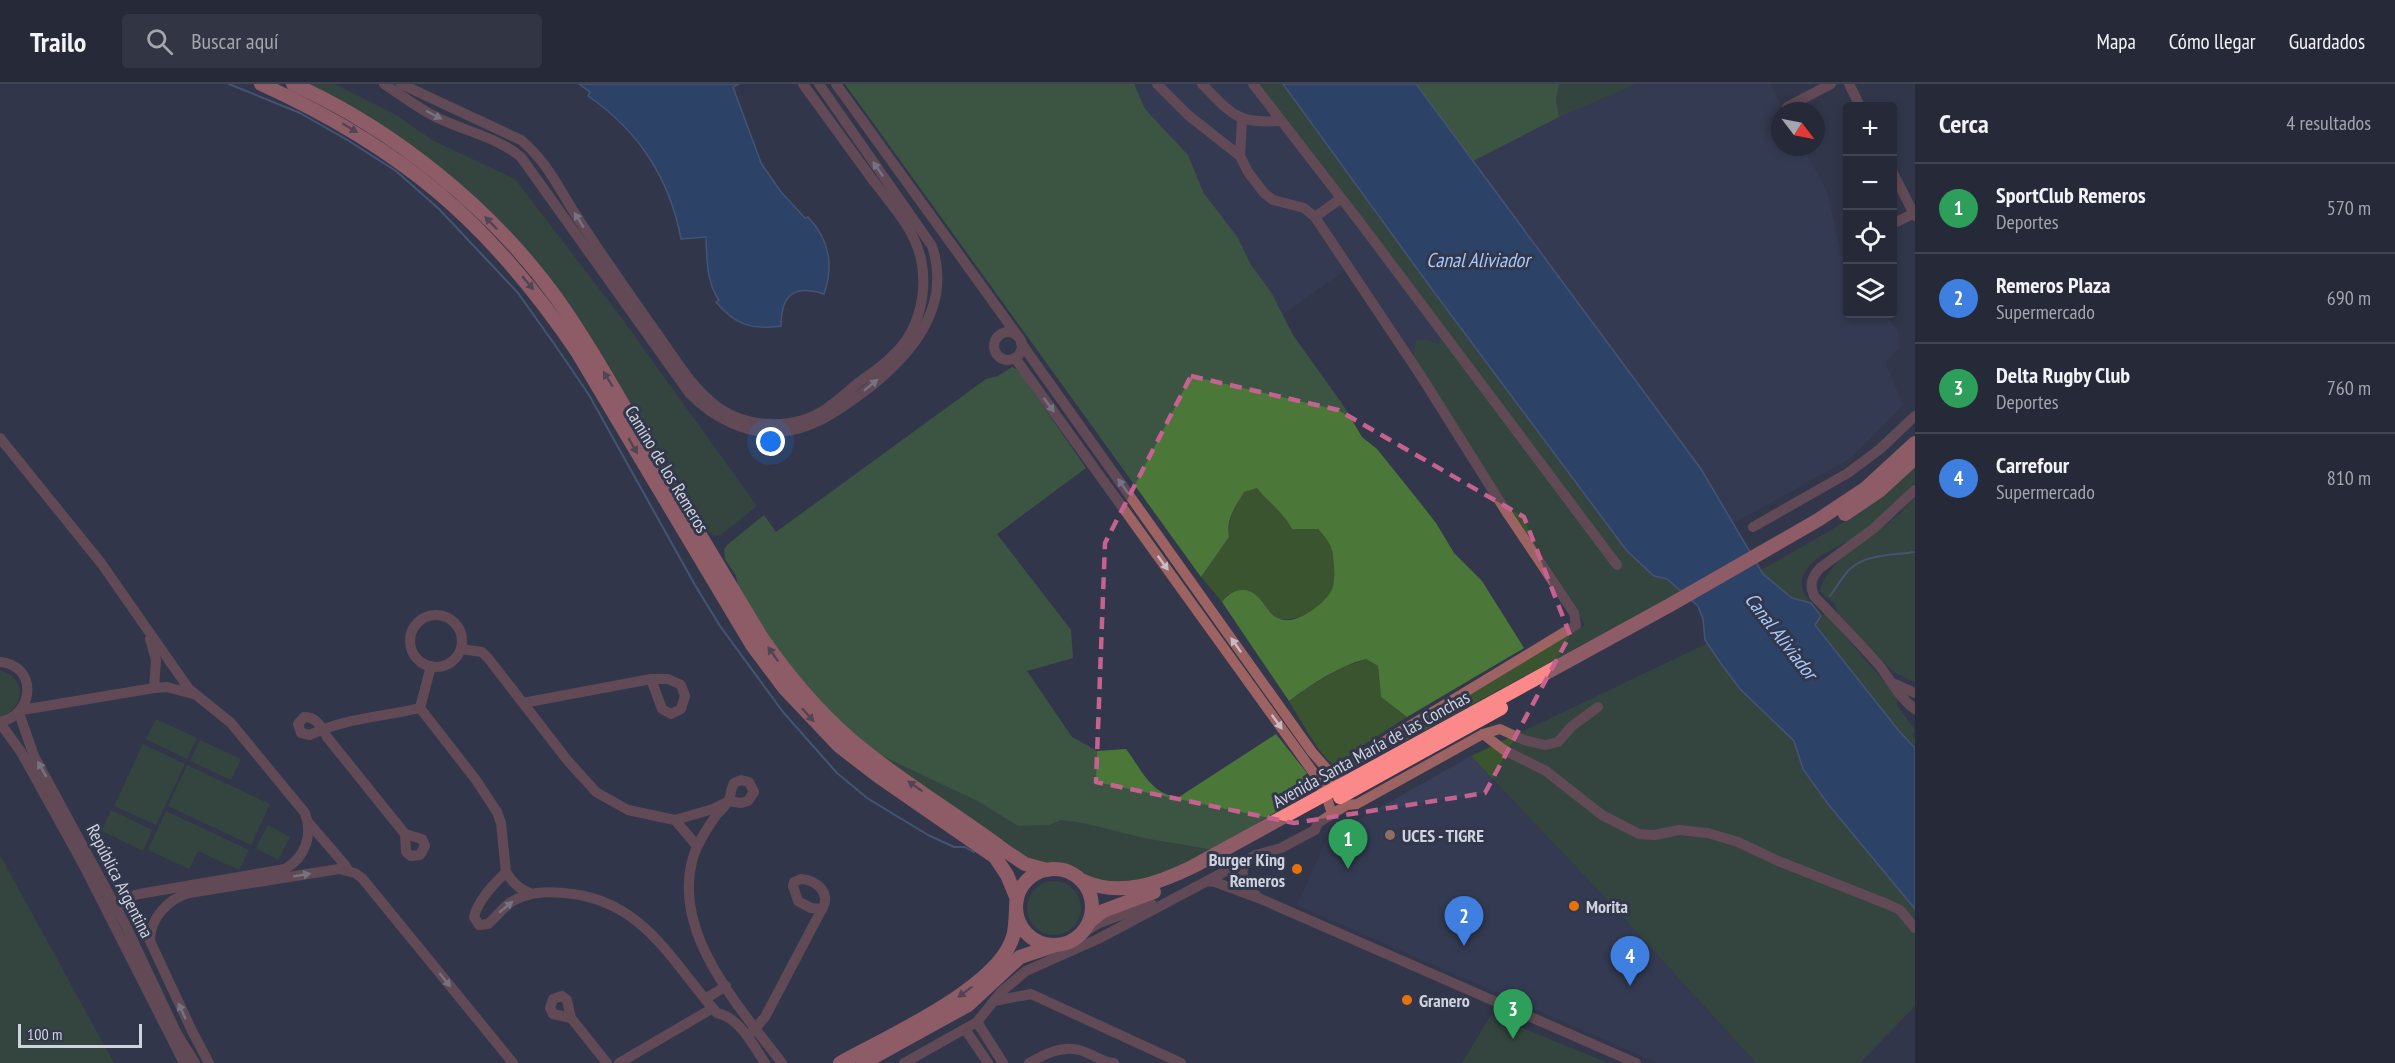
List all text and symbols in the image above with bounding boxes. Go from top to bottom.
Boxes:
search box [122,14,542,68]
text: Trailo [30,23,86,60]
icon: search [143,25,176,58]
text: Buscar aquí [191,27,279,55]
text: Mapa [2097,28,2136,55]
text: Cómo llegar [2169,28,2256,55]
text: Guardados [2289,28,2365,55]
north arrow [1771,102,1825,156]
map controls [1843,102,1897,318]
button: + [1843,102,1897,156]
text: Cerca [1939,107,1989,140]
one-way arrow [426,110,443,120]
text: 4 resultados [2286,110,2371,136]
one-way arrow [342,123,358,134]
button: − [1843,156,1897,210]
one-way arrow [872,161,884,177]
text: SportClub Remeros [1996,181,2146,209]
text: 1 [1954,195,1963,221]
text: 570 m [2327,195,2371,221]
text: Deportes [1996,209,2058,235]
button: locate [1843,210,1897,264]
one-way arrow [574,212,585,228]
one-way arrow [484,216,498,231]
water label: Canal Aliviador [1426,247,1532,273]
button: layers [1843,264,1897,318]
text: Remeros Plaza [1996,271,2110,299]
one-way arrow [521,275,534,291]
text: 2 [1954,285,1963,311]
text: 690 m [2327,285,2371,311]
text: Supermercado [1996,299,2095,325]
text: Delta Rugby Club [1996,361,2130,389]
one-way arrow [602,371,613,387]
text: 3 [1954,375,1963,401]
text: 760 m [2327,375,2371,401]
one-way arrow [864,380,879,392]
text: Deportes [1996,389,2058,415]
one-way arrow [1043,397,1055,413]
street label: Camino de los Remeros [620,401,714,537]
your location [756,427,785,456]
one-way arrow [628,438,638,455]
text: Carrefour [1996,451,2069,479]
text: 4 [1954,465,1963,491]
text: 810 m [2327,465,2371,491]
one-way arrow [1117,479,1129,495]
text: Supermercado [1996,479,2095,505]
one-way arrow [1157,555,1169,571]
water label: Canal Aliviador [1739,587,1825,687]
one-way arrow [1230,638,1242,654]
one-way arrow [767,646,779,662]
street label: Avenida Santa María de las Conchas [1268,685,1474,813]
one-way arrow [801,707,815,722]
one-way arrow [1271,713,1283,729]
one-way arrow [37,761,47,778]
one-way arrow [907,780,923,792]
street label: República Argentina [82,820,158,942]
pin: 1 [1328,820,1368,869]
place label: UCES - TIGRE [1402,824,1484,847]
marker: UCES - TIGRE [1383,828,1397,842]
place label: Burger King Remeros [1209,848,1285,892]
marker: Burger King Remeros [1290,862,1304,876]
one-way arrow [292,870,311,879]
place label: Morita [1586,895,1628,918]
pin: 2 [1444,896,1484,946]
marker: Morita [1567,899,1581,913]
one-way arrow [498,901,514,914]
pin: 4 [1610,936,1650,986]
one-way arrow [439,972,452,988]
one-way arrow [957,985,973,998]
place label: Granero [1419,989,1470,1012]
pin: 3 [1494,990,1532,1039]
marker: Granero [1400,993,1414,1007]
one-way arrow [178,1003,187,1020]
scale bar [18,1021,142,1048]
text: 100 m [27,1024,62,1044]

